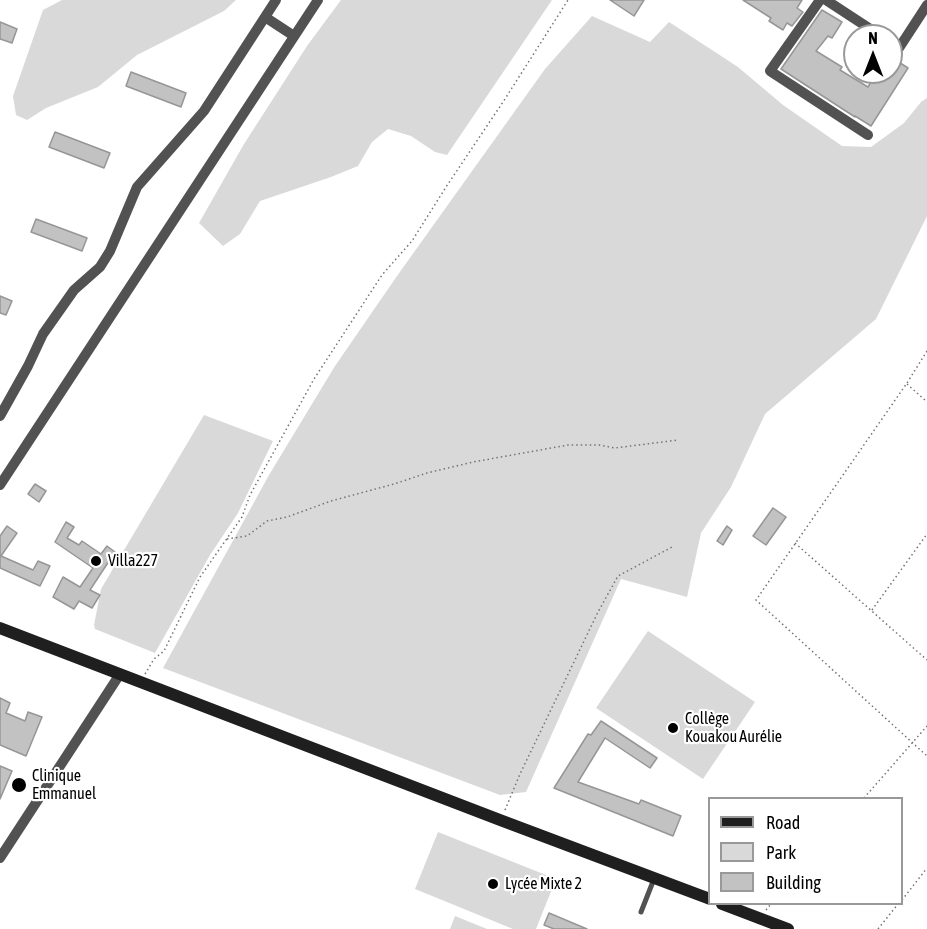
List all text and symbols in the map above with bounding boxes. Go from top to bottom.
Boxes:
north arrow [843,24,903,84]
text: N [868,29,878,47]
place label: Villa227 [108,551,158,571]
marker: Villa227 [89,554,103,568]
place label: Collège Kouakou Aurélie [685,709,782,747]
marker: Collège Kouakou Aurélie [666,721,680,735]
place label: Clinique Emmanuel [32,766,96,804]
marker: Clinique Emmanuel [10,776,28,794]
legend [708,797,903,905]
text: Road [766,812,800,833]
text: Park [766,842,796,863]
text: Building [766,872,821,893]
place label: Lycée Mixte 2 [505,874,582,894]
marker: Lycée Mixte 2 [486,877,500,891]

